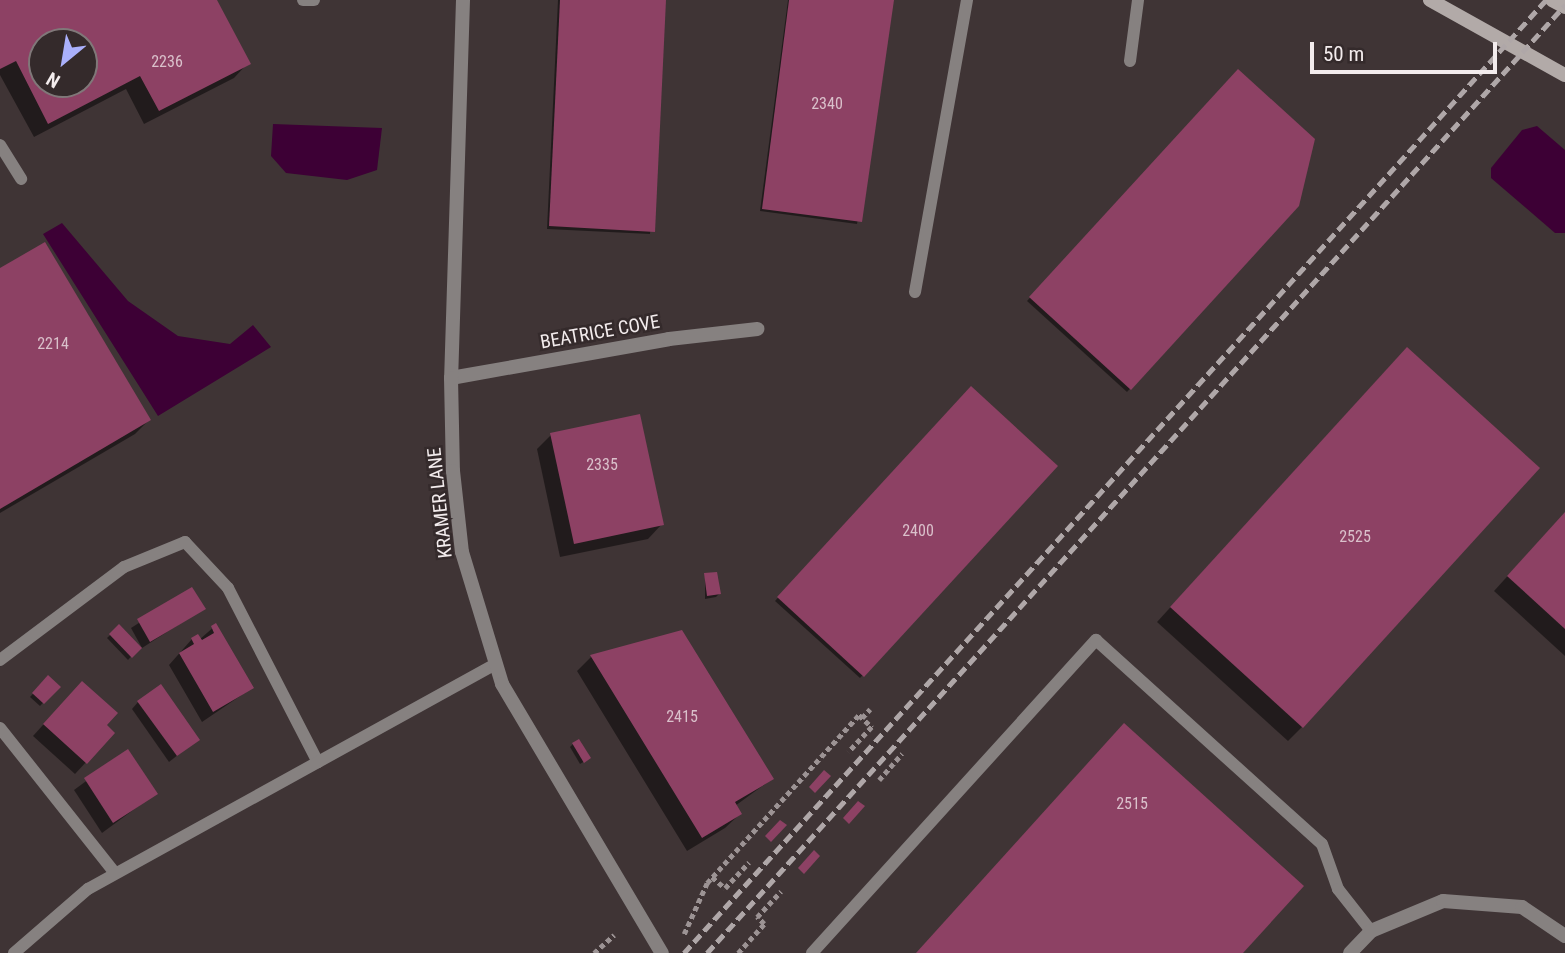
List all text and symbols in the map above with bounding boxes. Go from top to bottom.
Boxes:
north arrow [28,28,98,98]
scale bar [1313,28,1500,72]
text: 50 m [1323,42,1364,66]
house number: 2236 [151,52,183,72]
text: N [42,67,64,93]
house number: 2340 [811,94,843,114]
street label: BEATRICE COVE [538,310,662,354]
house number: 2214 [37,334,69,354]
street label: KRAMER LANE [423,447,457,559]
house number: 2335 [586,455,618,475]
house number: 2400 [902,521,934,541]
house number: 2525 [1339,527,1371,547]
house number: 2415 [666,707,698,727]
house number: 2515 [1116,794,1148,814]

